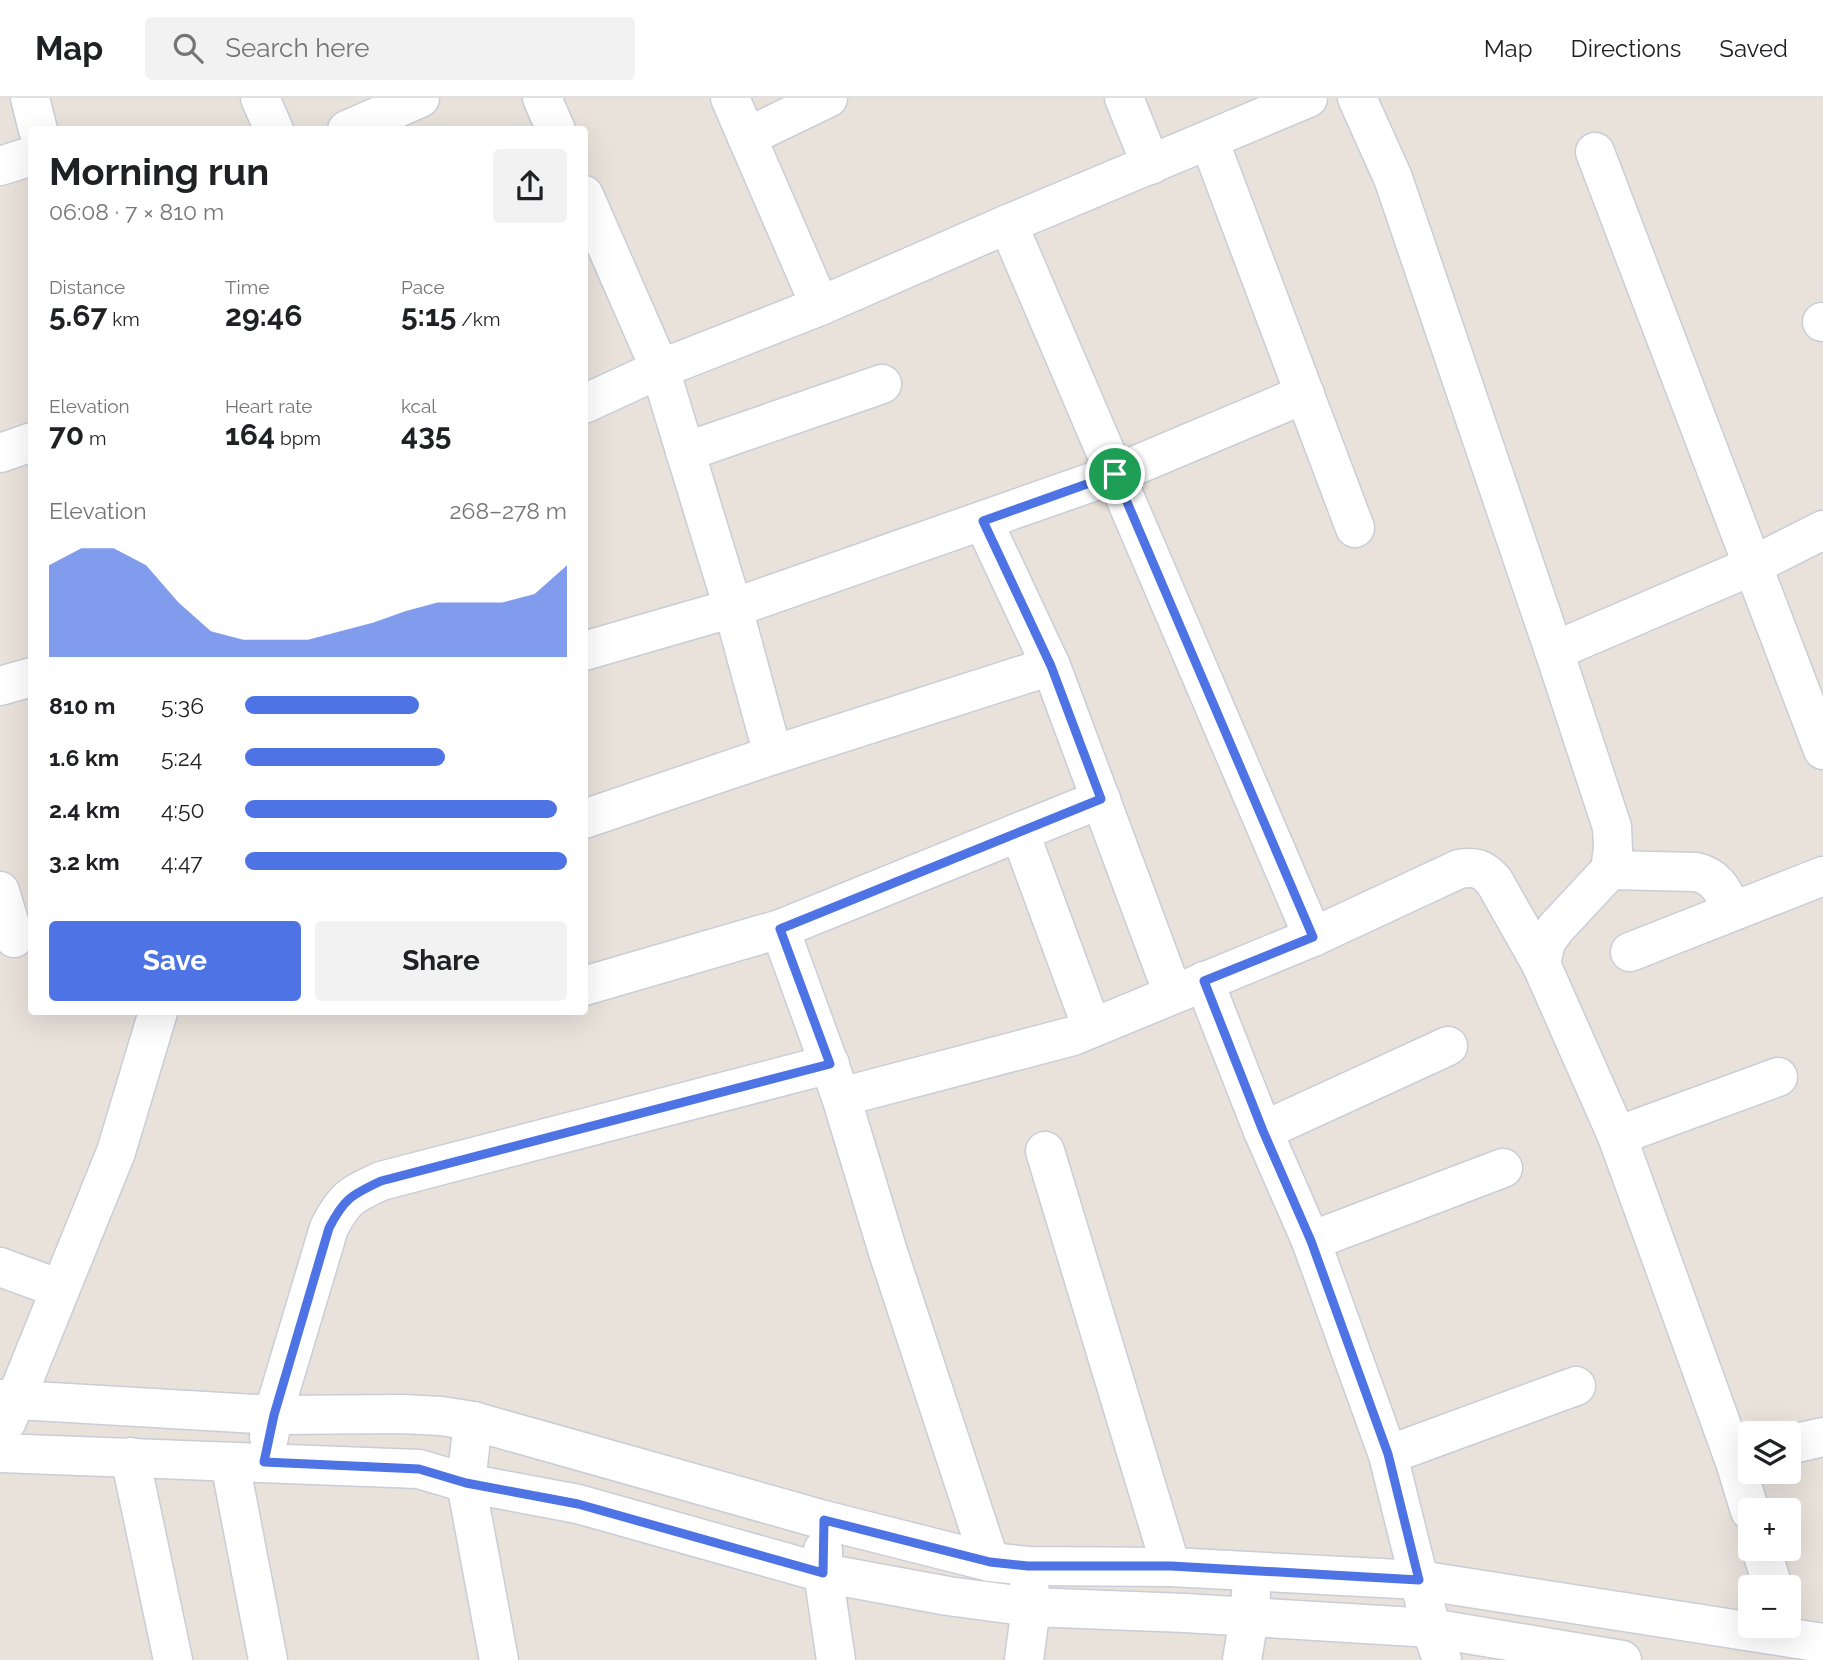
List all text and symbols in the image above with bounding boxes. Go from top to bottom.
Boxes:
search box [145,17,635,80]
text: Map [35,29,103,68]
icon: search [169,29,207,67]
text: Search here [225,33,370,63]
text: Map [1484,34,1533,63]
text: Directions [1571,34,1681,63]
text: Saved [1719,34,1788,63]
text: Morning run [49,149,269,194]
button: share [493,149,567,223]
text: 06:08 · 7 × 810 m [49,198,224,225]
text: Distance [49,276,125,298]
text: Time [225,276,269,298]
text: Pace [401,276,445,298]
text: 5.67 [49,298,107,333]
text: 29:46 [225,298,302,333]
text: 5:15 [401,298,456,333]
text: km [107,308,140,330]
text: /km [456,308,500,330]
text: Elevation [49,395,130,417]
text: Heart rate [225,395,313,417]
text: kcal [401,395,437,417]
text: 70 [49,417,84,452]
text: 164 [225,417,275,452]
text: 435 [401,417,452,452]
text: m [84,427,107,449]
text: bpm [275,427,321,449]
pin [1085,444,1145,504]
icon: arrive [1096,455,1134,493]
text: Elevation [49,497,147,524]
text: 268–278 m [450,497,567,524]
text: 810 m [49,692,115,719]
text: 5:36 [161,692,204,719]
text: 1.6 km [49,744,119,771]
text: 5:24 [161,744,202,771]
text: 2.4 km [49,796,120,823]
text: 4:50 [161,796,205,823]
text: 3.2 km [49,848,120,875]
text: 4:47 [161,848,203,875]
button: Save [49,921,301,1001]
button: Share [315,921,567,1001]
map controls [1738,1421,1801,1638]
button: layers [1738,1421,1801,1484]
button: + [1738,1498,1801,1561]
button: − [1738,1575,1801,1638]

